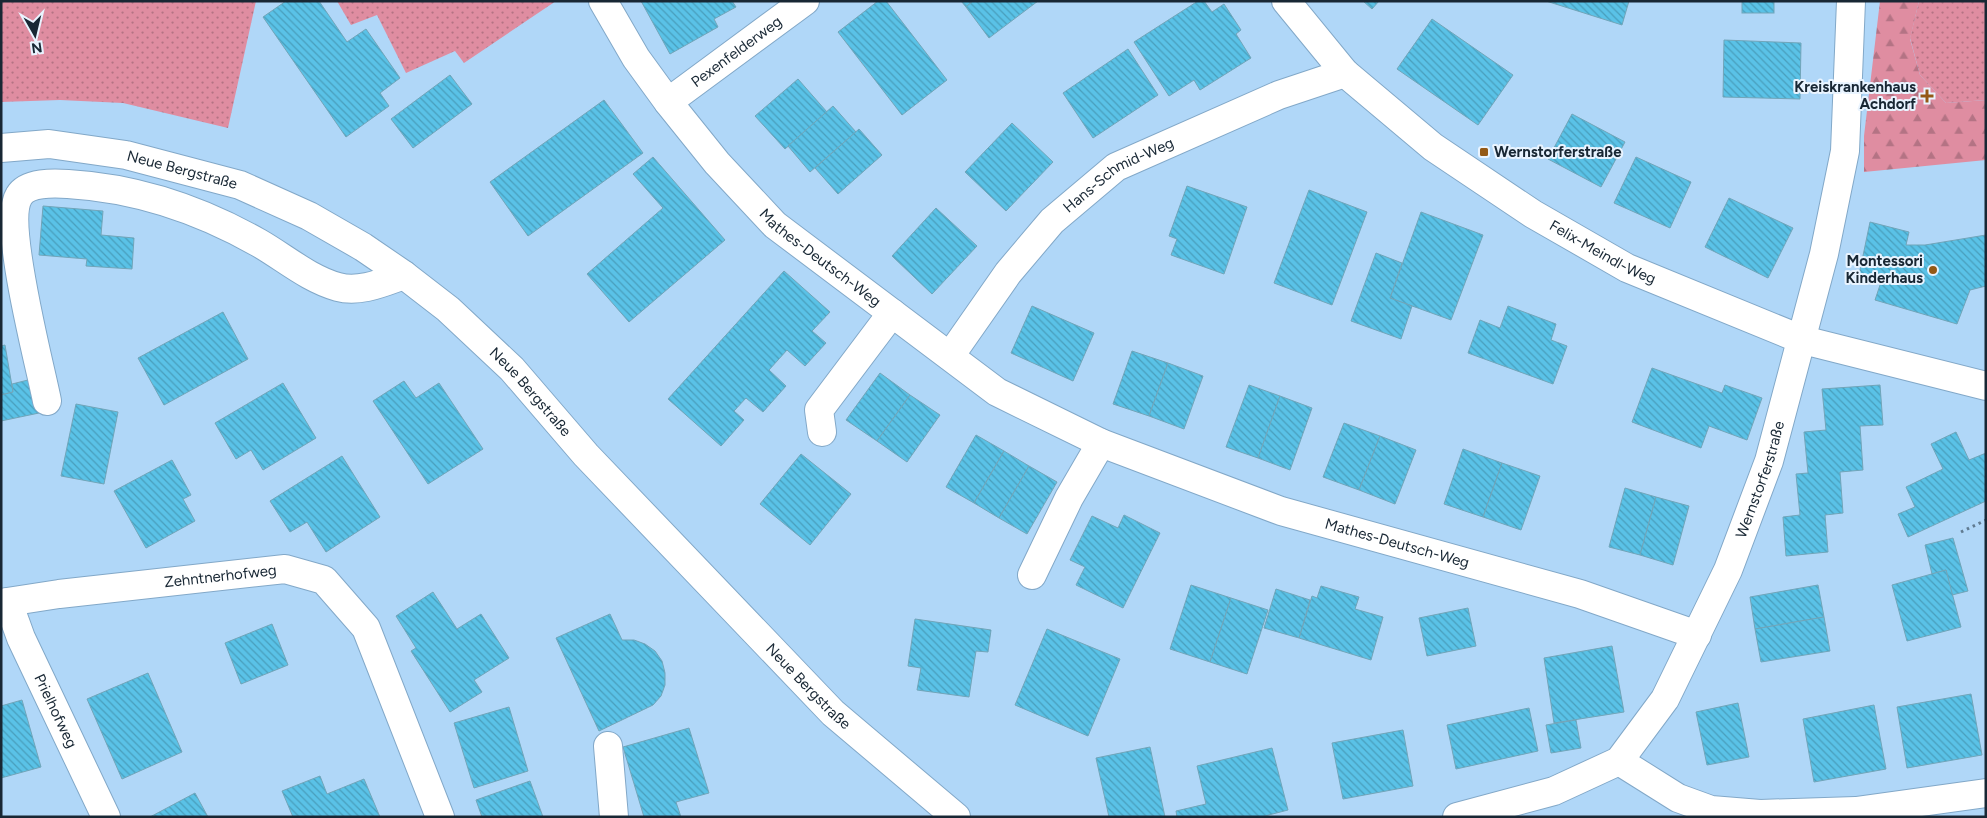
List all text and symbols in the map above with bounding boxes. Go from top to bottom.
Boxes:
north arrow [10,10,60,60]
street label: Pexenfelderweg [688,12,785,91]
text: N [30,38,43,57]
place label: Kreiskrankenhaus Achdorf [1794,78,1916,113]
marker: Kreiskrankenhaus Achdorf [1920,89,1934,103]
street label: Hans-Schmid-Weg [1060,134,1176,217]
place label: Wernstorferstraße [1494,143,1622,161]
marker: Wernstorferstraße [1478,146,1490,158]
street label: Neue Bergstraße [125,147,239,193]
street label: Mathes-Deutsch-Weg [755,205,884,310]
street label: Felix-Meindl-Weg [1546,216,1659,288]
place label: Montessori Kinderhaus [1846,252,1923,287]
marker: Montessori Kinderhaus [1927,264,1939,276]
street label: Neue Bergstraße [486,344,575,440]
street label: Wernstorferstraße [1732,419,1788,541]
street label: Mathes-Deutsch-Weg [1323,515,1471,572]
street label: Zehntnerhofweg [163,561,278,591]
street label: Neue Bergstraße [762,640,854,733]
street label: Prielhofweg [30,671,81,751]

